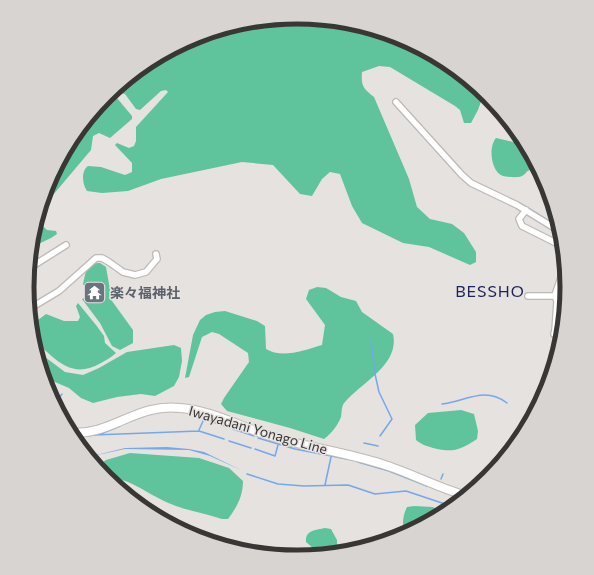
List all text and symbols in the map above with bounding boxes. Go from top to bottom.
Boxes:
temple icon: 楽々福神社 [81,280,107,306]
district label: BESSHO [455,281,525,300]
place label: 楽々福神社 [110,284,180,301]
street label: Iwayadani Yonago Line [187,402,329,457]

